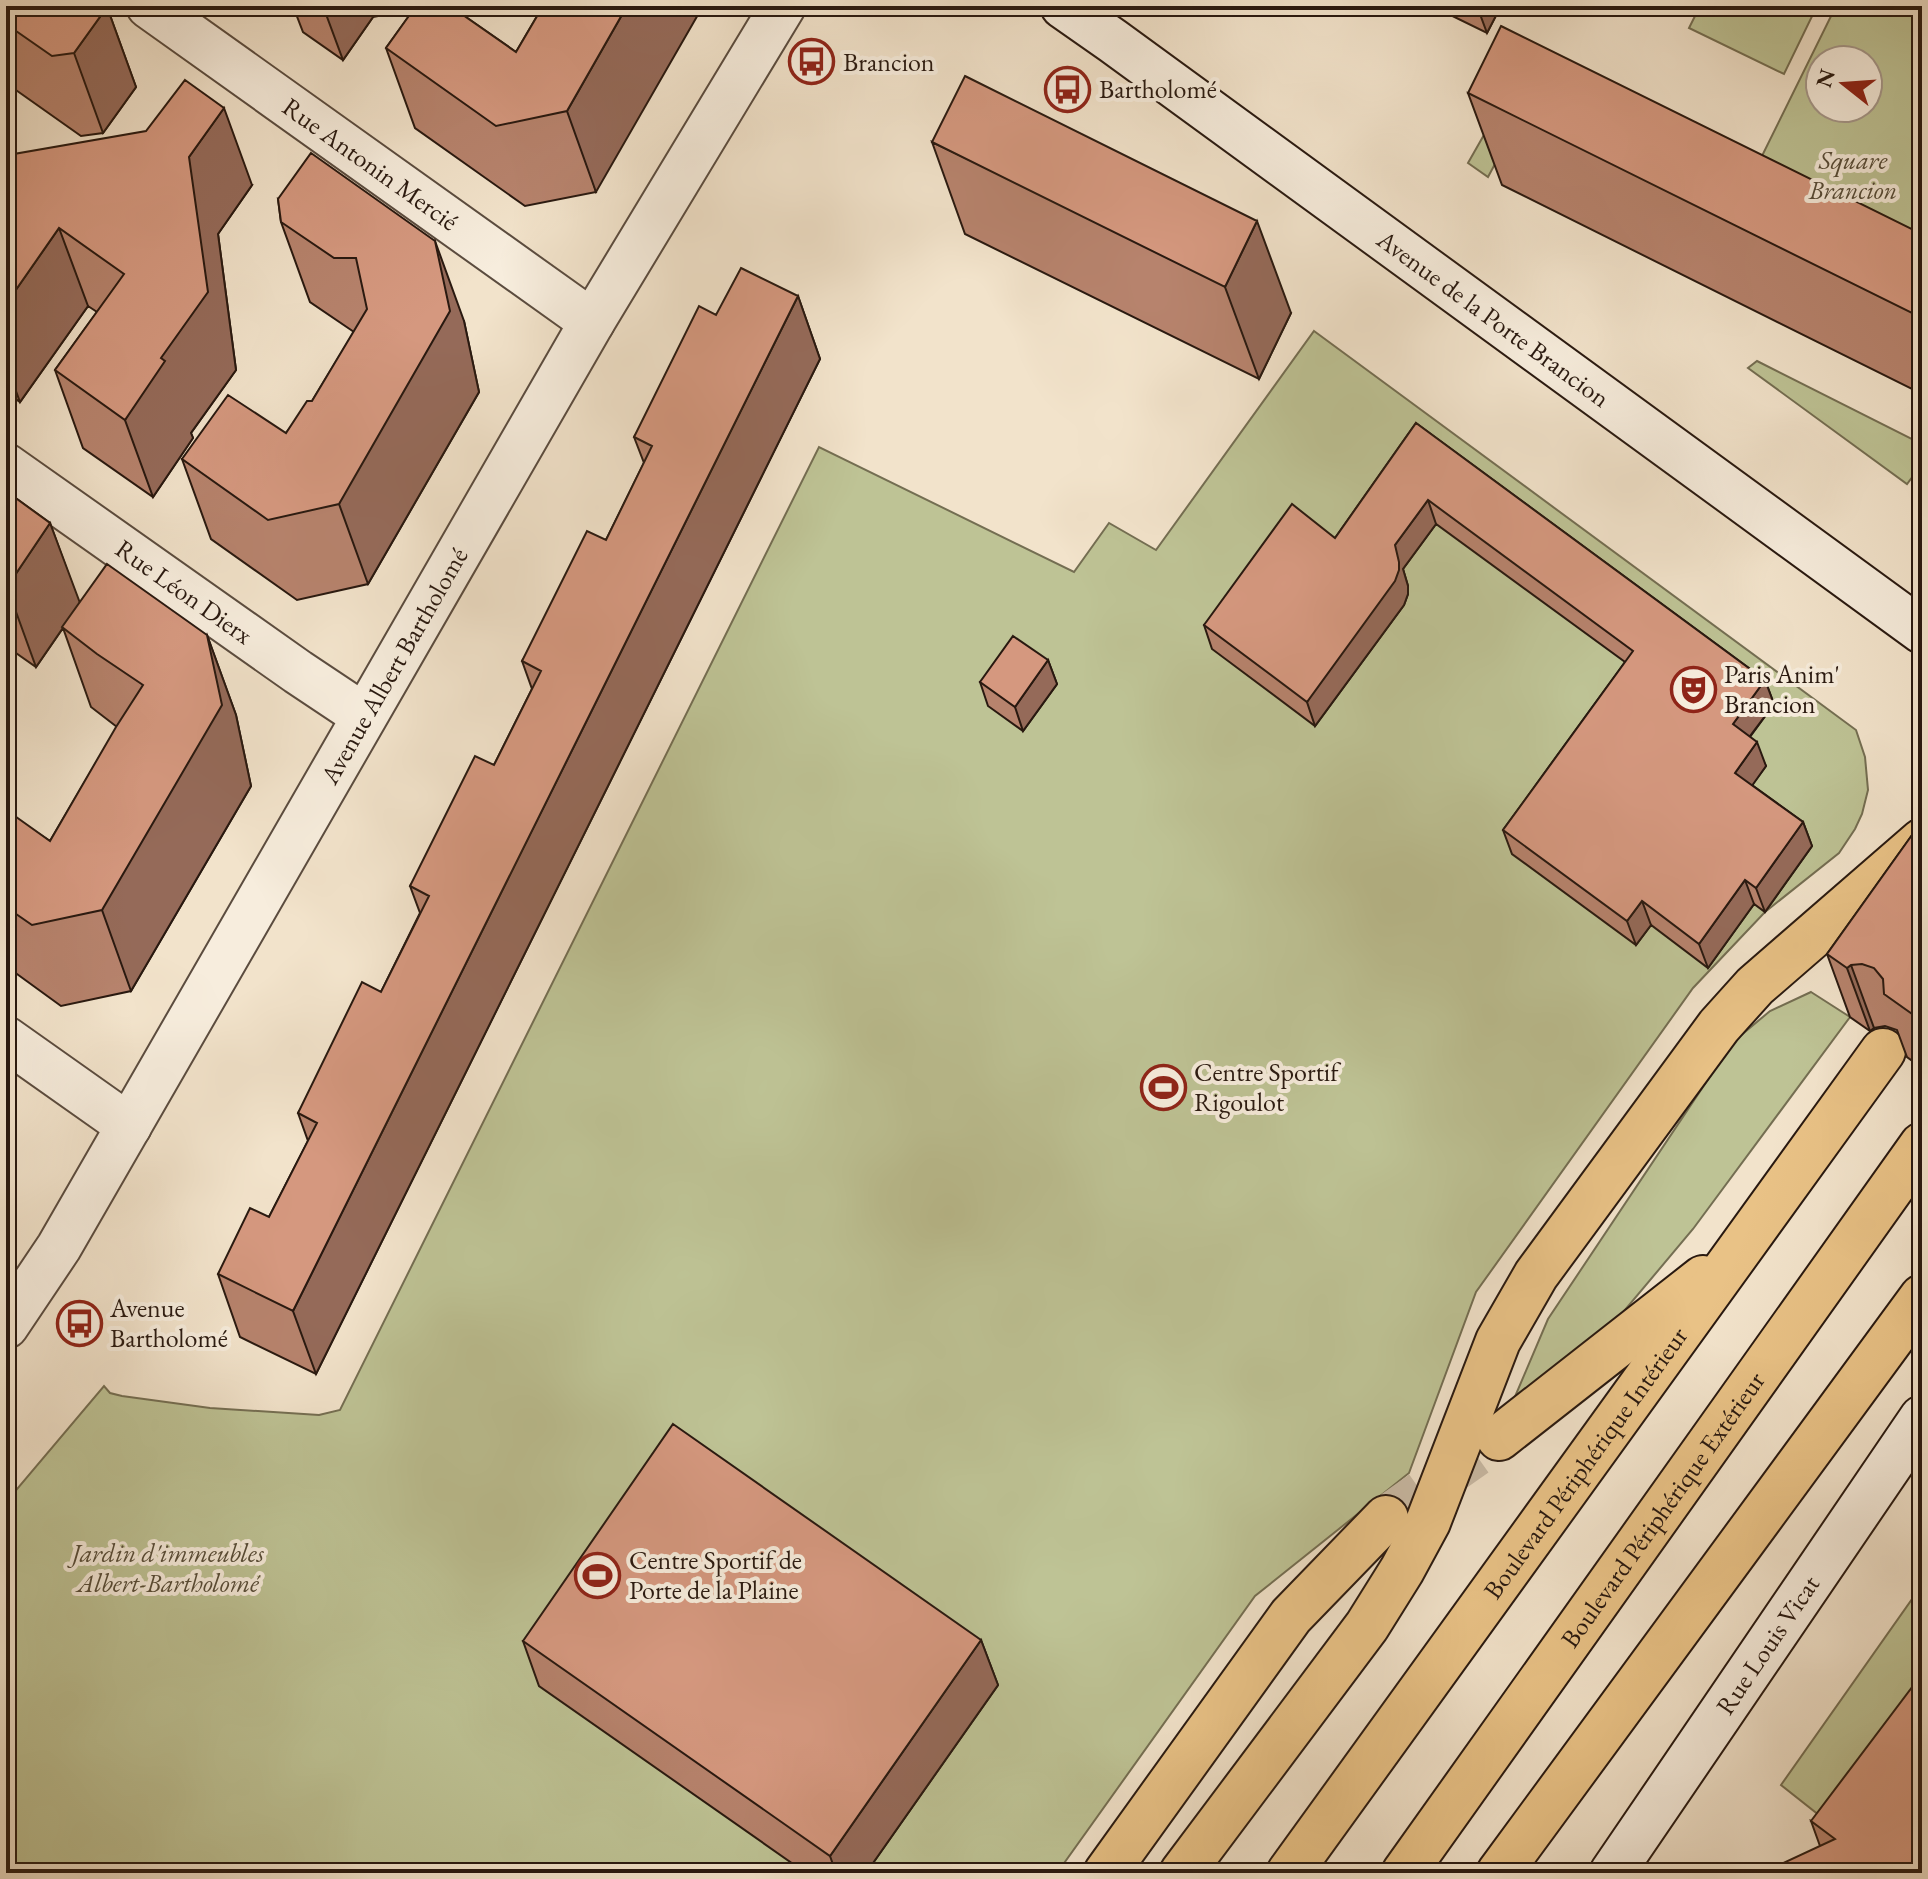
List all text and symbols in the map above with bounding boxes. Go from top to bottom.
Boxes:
bus stop icon: Brancion [788,38,836,86]
north arrow [1804,44,1884,124]
place label: Brancion [843,45,935,79]
bus stop icon: Bartholomé [1044,65,1092,113]
text: N [1809,65,1842,91]
place label: Bartholomé [1099,72,1217,106]
street label: Rue Antonin Mercié [276,90,465,238]
park label: Square Brancion [1808,143,1897,207]
street label: Avenue de la Porte Brancion [1370,222,1617,415]
street label: Rue Léon Dierx [109,532,260,652]
street label: Avenue Albert Bartholomé [312,541,475,791]
place label: Paris Anim' Brancion [1724,657,1840,721]
theatre icon: Paris Anim' Brancion [1669,665,1717,713]
place label: Centre Sportif Rigoulot [1194,1055,1341,1119]
sports icon: Centre Sportif Rigoulot [1139,1063,1187,1111]
place label: Avenue Bartholomé [109,1291,228,1355]
bus stop icon: Avenue Bartholomé [55,1299,103,1347]
street label: Boulevard Périphérique Intérieur [1476,1320,1695,1606]
street label: Boulevard Périphérique Extérieur [1553,1365,1773,1654]
park label: Jardin d'immeubles Albert-Bartholomé [67,1536,265,1600]
place label: Centre Sportif de Porte de la Plaine [629,1543,802,1607]
sports icon: Centre Sportif de Porte de la Plaine [574,1551,622,1599]
street label: Rue Louis Vicat [1708,1569,1827,1721]

